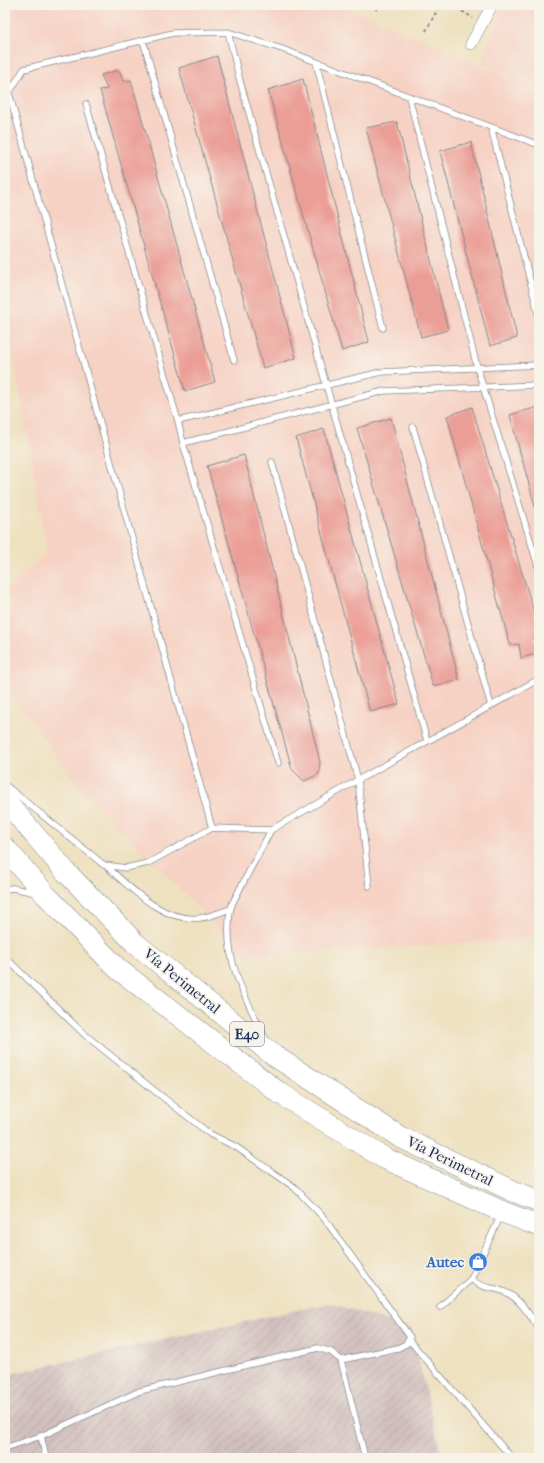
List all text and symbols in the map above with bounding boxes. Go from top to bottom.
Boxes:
street label: Vía Perimetral [139,944,224,1017]
road number: E40 [230,1022,264,1046]
street label: Vía Perimetral [403,1132,496,1190]
shop icon: Autec [467,1251,489,1273]
place label: Autec [426,1253,464,1271]

